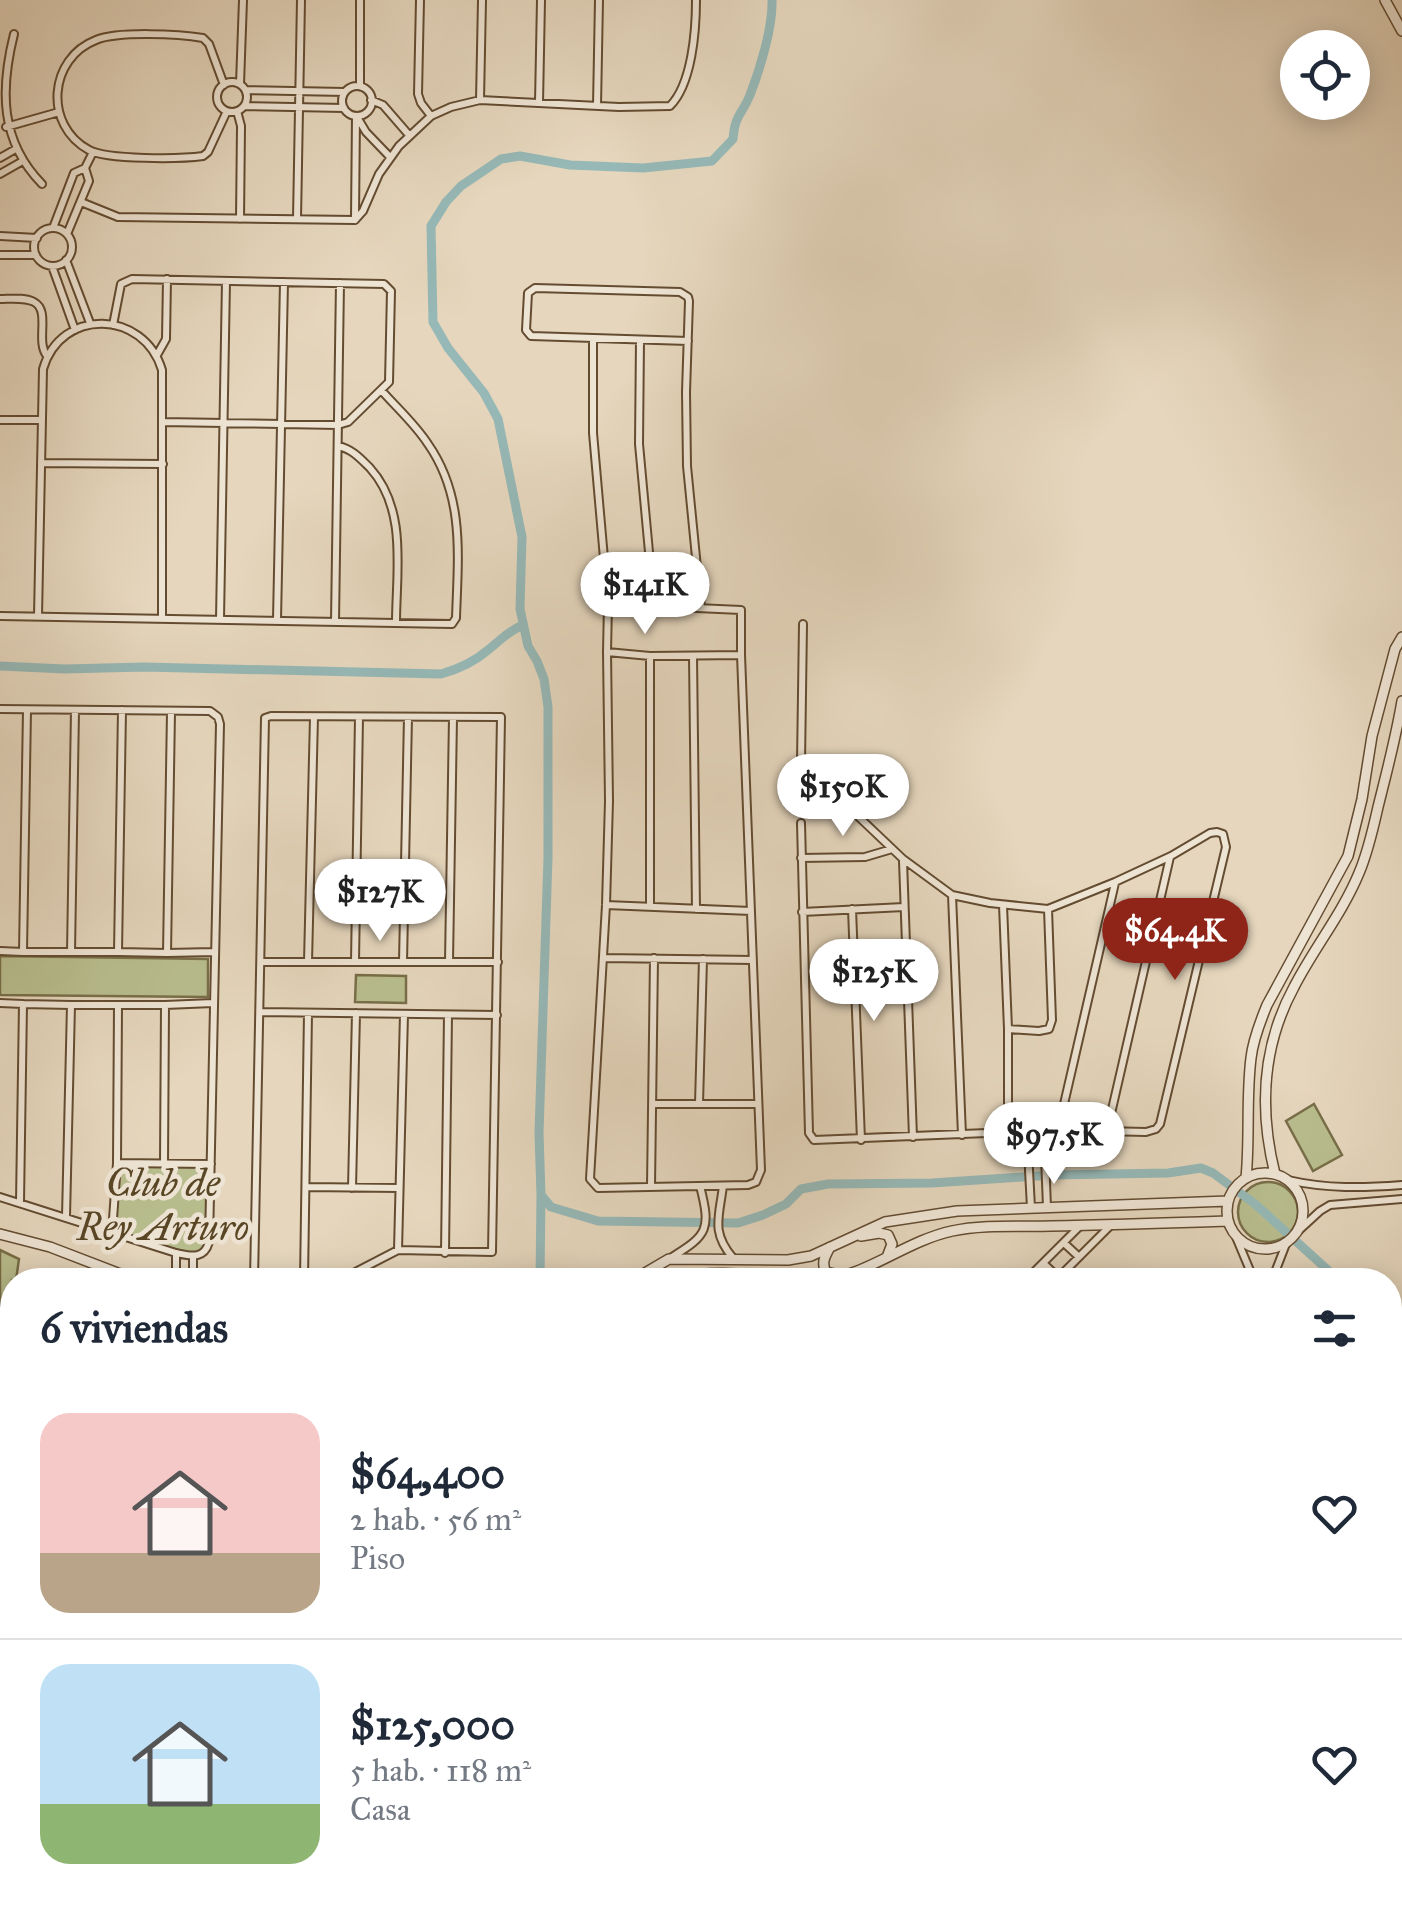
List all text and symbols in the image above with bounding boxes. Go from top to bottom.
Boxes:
map controls [1280,30,1370,120]
button: locate [1280,30,1370,120]
pin: $141K [575,552,715,637]
text: $141K [602,565,688,604]
pin: $150K [773,754,913,839]
text: $150K [799,767,887,806]
pin: $127K [310,859,450,944]
text: $127K [337,872,423,911]
pin: $64.4K [1094,898,1256,983]
text: $64.4K [1124,911,1226,950]
pin: $125K [804,939,944,1024]
text: $125K [832,952,916,991]
pin: $97.5K [973,1102,1135,1187]
text: $97.5K [1006,1115,1102,1154]
park label: Club de Rey Arturo [75,1160,249,1250]
icon: filters [1307,1301,1362,1356]
text: 6 viviendas [40,1302,228,1354]
text: $64,400 [350,1448,505,1500]
icon: home [120,1453,240,1573]
icon: heart [1307,1486,1362,1541]
text: 2 hab. · 56 m² [350,1500,521,1539]
text: Piso [350,1539,405,1578]
text: $125,000 [350,1699,515,1751]
icon: home [120,1704,240,1824]
icon: heart [1307,1737,1362,1792]
text: 5 hab. · 118 m² [350,1751,531,1790]
text: Casa [350,1790,411,1829]

